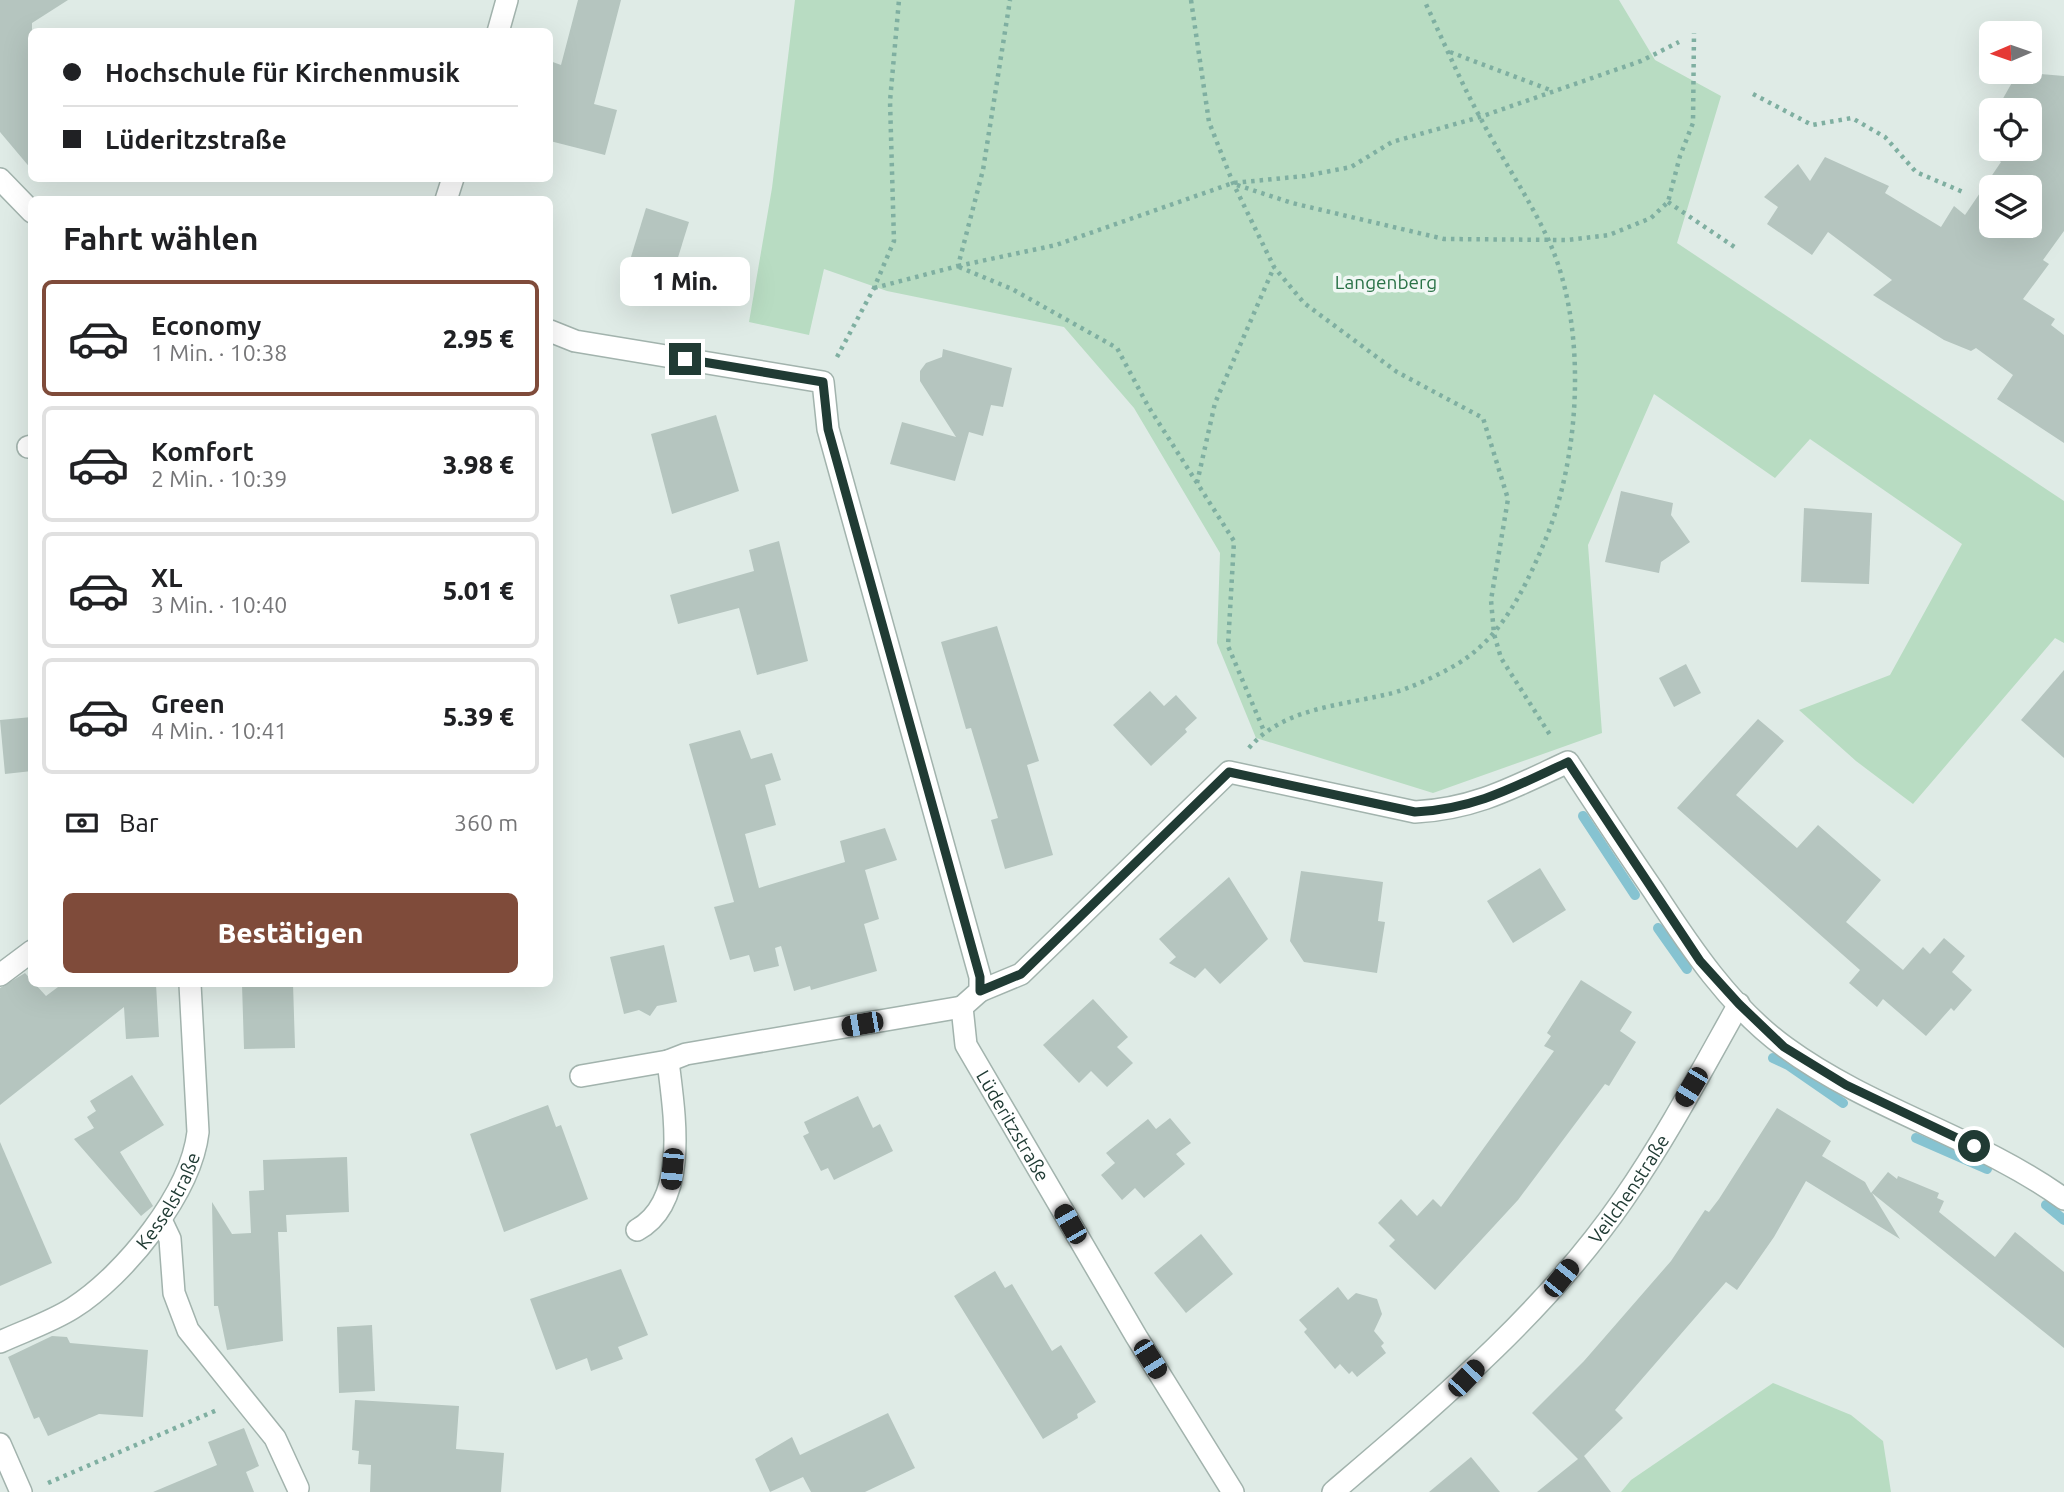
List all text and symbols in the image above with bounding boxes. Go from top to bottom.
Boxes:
north arrow [1979,21,2042,84]
map controls [1979,21,2042,238]
text: Hochschule für Kirchenmusik [105,58,460,87]
button: locate [1979,98,2042,161]
text: Lüderitzstraße [105,125,287,154]
button: layers [1979,175,2042,238]
text: Fahrt wählen [63,220,258,256]
callout: 1 Min. [620,258,750,306]
text: 1 Min. [653,269,717,294]
park label: Langenberg [1335,271,1437,293]
icon: car [67,307,130,370]
text: Economy [151,311,261,340]
text: 2.95 € [443,324,514,353]
text: 1 Min. · 10:38 [151,340,287,365]
route end [669,343,701,375]
icon: car [67,433,130,496]
text: Komfort [151,437,254,466]
text: 3.98 € [443,450,514,479]
text: 2 Min. · 10:39 [151,466,287,491]
icon: car [67,559,130,622]
text: XL [151,563,182,592]
text: 5.01 € [443,576,514,605]
text: 3 Min. · 10:40 [151,592,287,617]
icon: car [67,685,130,748]
text: Green [151,689,225,718]
text: 5.39 € [443,702,514,731]
text: 4 Min. · 10:41 [151,718,287,743]
icon: cash [63,804,101,842]
text: Bar [119,808,159,837]
text: 360 m [454,810,518,835]
button: Bestätigen [63,893,518,973]
car [840,1010,885,1038]
car [1672,1064,1711,1110]
street label: Lüderitzstraße [972,1066,1054,1185]
route start [1958,1130,1990,1162]
street label: Veilchenstraße [1584,1131,1673,1248]
car [660,1147,685,1191]
street label: Kesselstraße [131,1150,204,1253]
car [1051,1201,1090,1247]
car [1540,1255,1583,1301]
car [1130,1336,1171,1382]
car [1444,1356,1489,1400]

